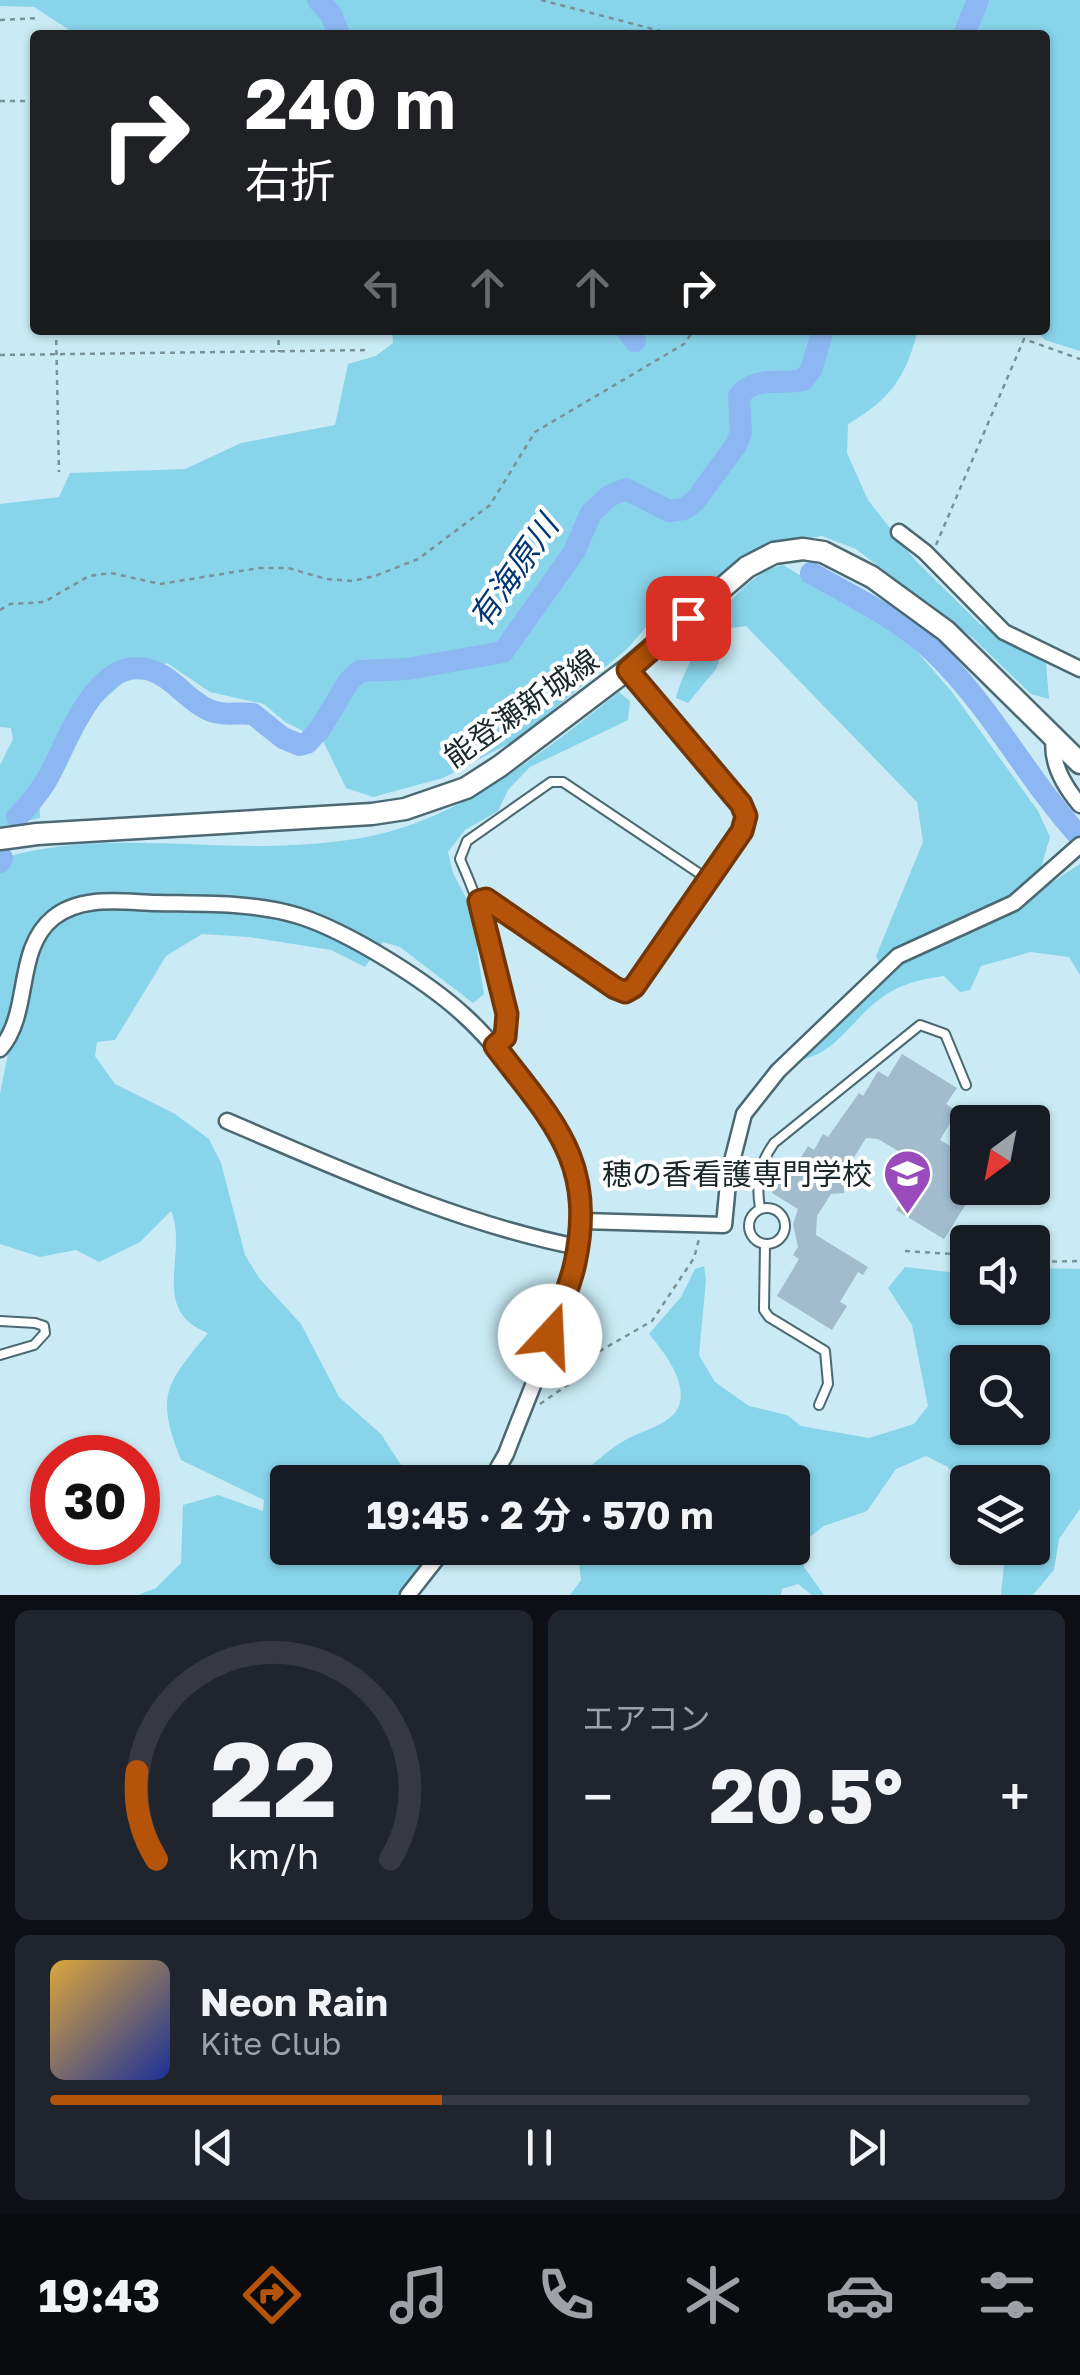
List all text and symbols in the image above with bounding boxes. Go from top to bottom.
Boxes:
text: 240 m [245,60,456,144]
icon: right [80,70,210,200]
text: 右折 [245,153,335,207]
icon: left [355,260,410,315]
icon: ahead [460,260,515,315]
icon: ahead [565,260,620,315]
icon: right [670,260,725,315]
water label: 有海原川 [461,505,567,634]
pin [646,576,731,661]
icon: arrive [661,591,716,646]
street label: 能登瀬新城線 [437,642,605,774]
north arrow [950,1105,1050,1205]
map controls [950,1105,1050,1565]
school or university icon: 穂の香看護専門学校 [881,1148,933,1216]
place label: 穂の香看護専門学校 [602,1156,872,1192]
button: sound [950,1225,1050,1325]
position arrow [498,1284,602,1388]
button: search [950,1345,1050,1445]
speed limit sign: 30 [30,1435,160,1565]
button: layers [950,1465,1050,1565]
text: 19:45 · 2 分 · 570 m [366,1492,714,1537]
text: エアコン [583,1699,711,1737]
text: 22 [210,1715,337,1840]
text: 20.5° [709,1749,903,1840]
text: − [583,1763,613,1829]
text: + [1000,1763,1030,1829]
text: km/h [228,1834,319,1877]
text: Neon Rain [200,1979,388,2024]
text: Kite Club [200,2024,341,2062]
icon: previous [186,2120,241,2175]
icon: pause [512,2120,567,2175]
icon: next [839,2120,894,2175]
icon: directions [237,2260,307,2330]
icon: music [384,2260,454,2330]
icon: phone [531,2260,601,2330]
icon: climate [678,2260,748,2330]
icon: car [825,2260,895,2330]
icon: filters [972,2260,1042,2330]
text: 19:43 [38,2268,160,2322]

